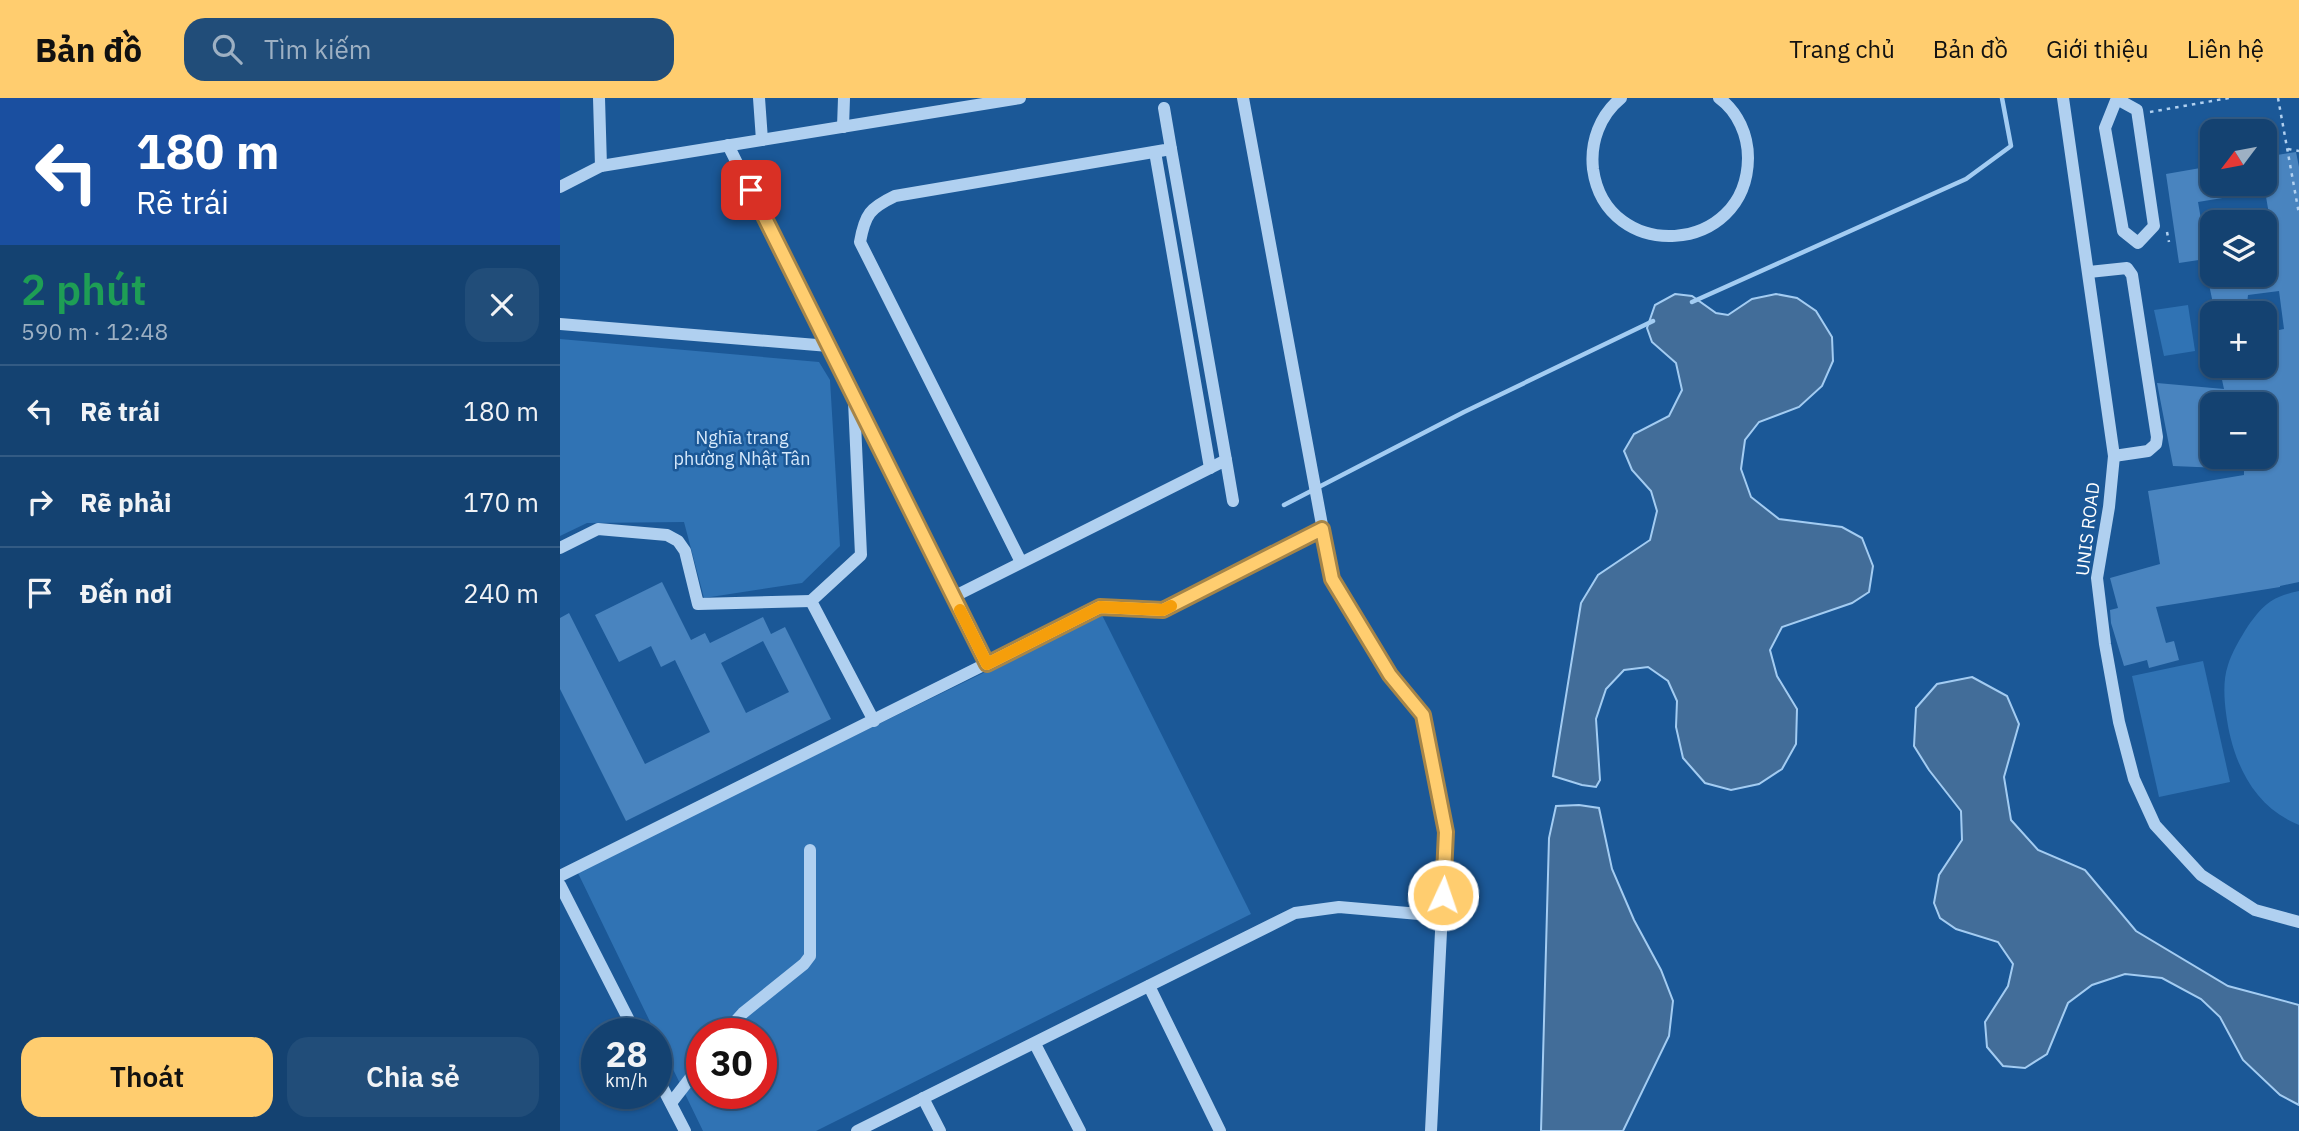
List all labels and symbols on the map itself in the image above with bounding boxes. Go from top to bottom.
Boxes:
north arrow [2200,119,2277,196]
pin [721,160,781,220]
park label: Nghĩa trang phường Nhật Tân [674,426,810,470]
street label: UNIS ROAD [2070,481,2105,577]
position arrow [1406,858,1480,932]
speed limit sign: 30 [686,1018,777,1109]

